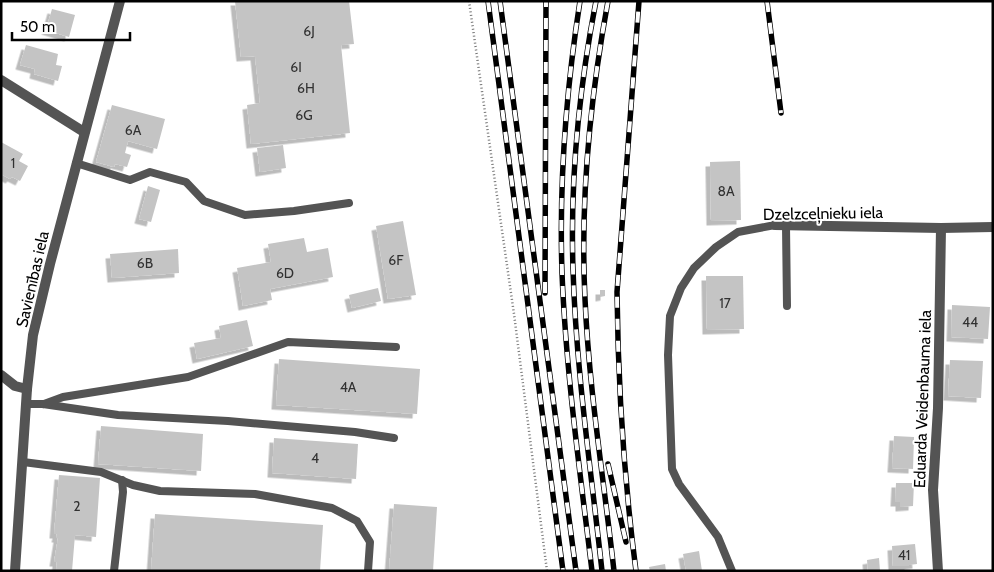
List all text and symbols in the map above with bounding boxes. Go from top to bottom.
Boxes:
scale bar [12,10,130,42]
text: 50 m [20,18,55,36]
house number: 6J [303,22,315,40]
house number: 6I [290,58,302,76]
house number: 6H [297,79,315,97]
house number: 6G [295,106,313,124]
house number: 6A [125,121,142,139]
house number: 1 [11,154,15,172]
house number: 8A [717,182,735,200]
street label: Dzelzceļnieku iela [763,203,884,225]
street label: Savienības iela [12,229,53,329]
house number: 6F [388,251,404,269]
house number: 6B [137,254,153,272]
house number: 6D [276,264,294,282]
house number: 17 [719,294,731,312]
street label: Eduarda Veidenbauma iela [910,309,935,488]
house number: 44 [962,313,978,331]
house number: 4A [340,378,357,396]
house number: 4 [311,449,319,467]
house number: 2 [73,497,81,515]
house number: 41 [898,546,910,564]

